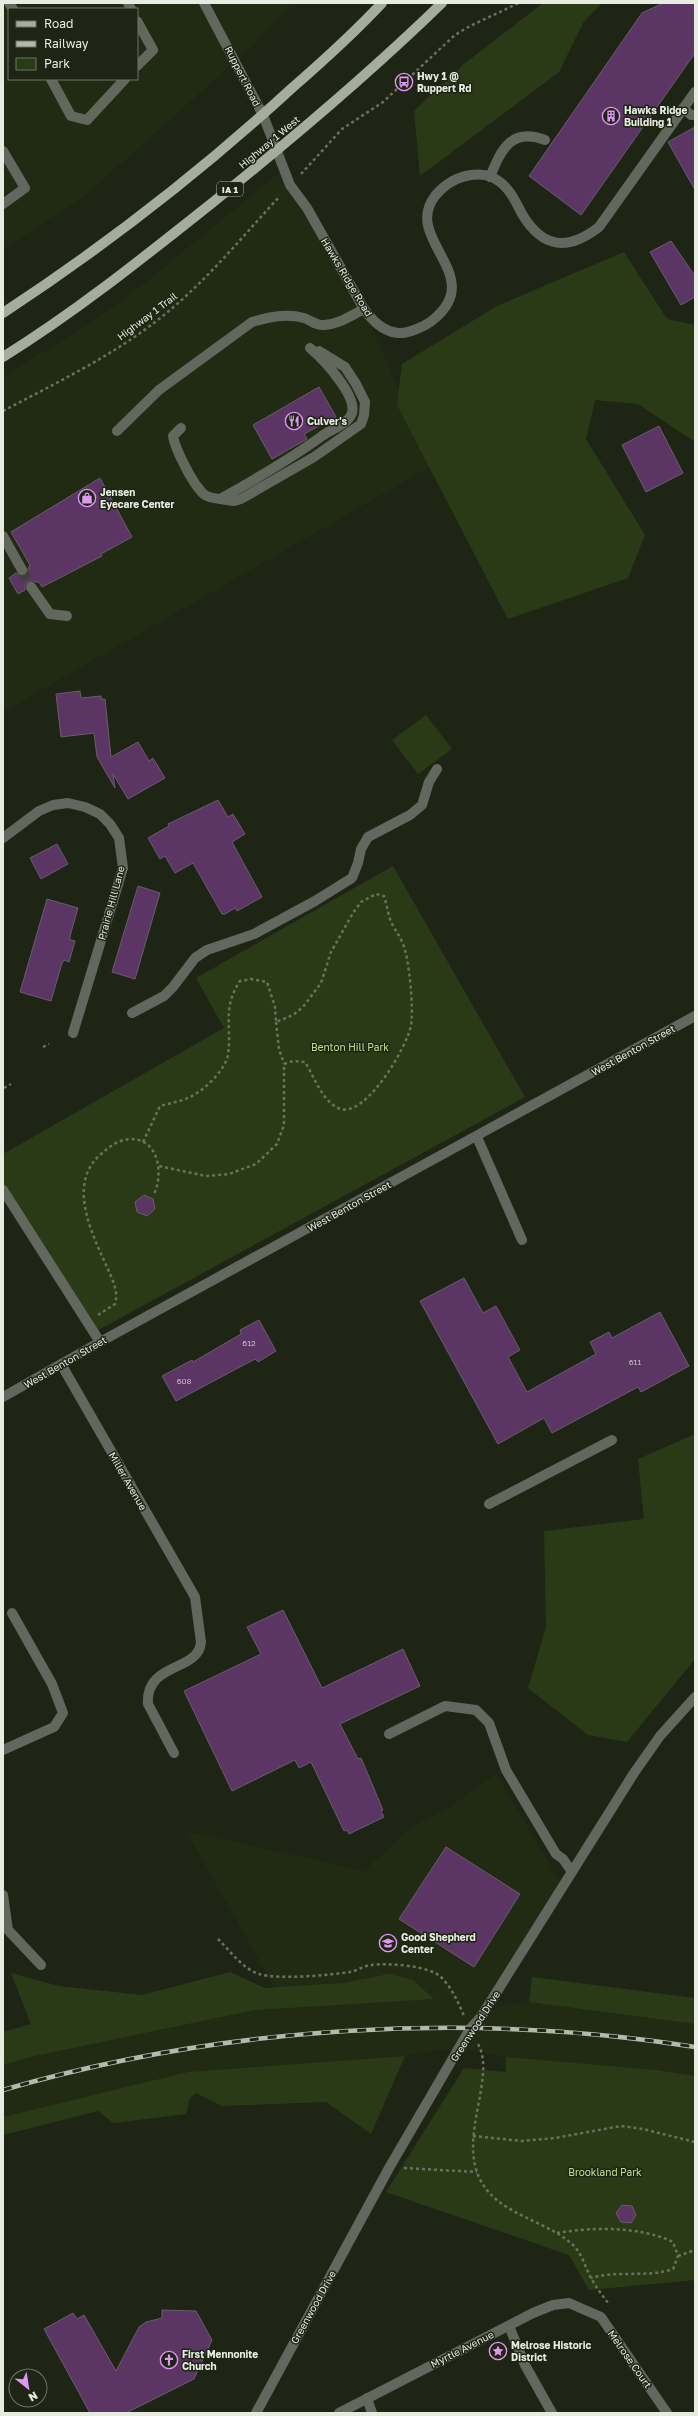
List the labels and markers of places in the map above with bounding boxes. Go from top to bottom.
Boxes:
place label: Hwy 1 @ Ruppert Rd [417,70,472,94]
bus stop icon: Hwy 1 @ Ruppert Rd [394,72,414,92]
place label: Hawks Ridge Building 1 [624,104,687,128]
building icon: Hawks Ridge Building 1 [601,106,621,126]
restaurant icon: Culver's [284,411,304,431]
place label: Culver's [307,415,348,427]
place label: Jensen Eyecare Center [100,486,174,510]
shop icon: Jensen Eyecare Center [77,488,97,508]
place label: Good Shepherd Center [401,1931,476,1955]
school or university icon: Good Shepherd Center [378,1933,398,1953]
place label: Melrose Historic District [511,2339,591,2363]
place icon: Melrose Historic District [488,2341,508,2361]
place label: First Mennonite Church [182,2348,258,2372]
church icon: First Mennonite Church [159,2350,179,2370]

